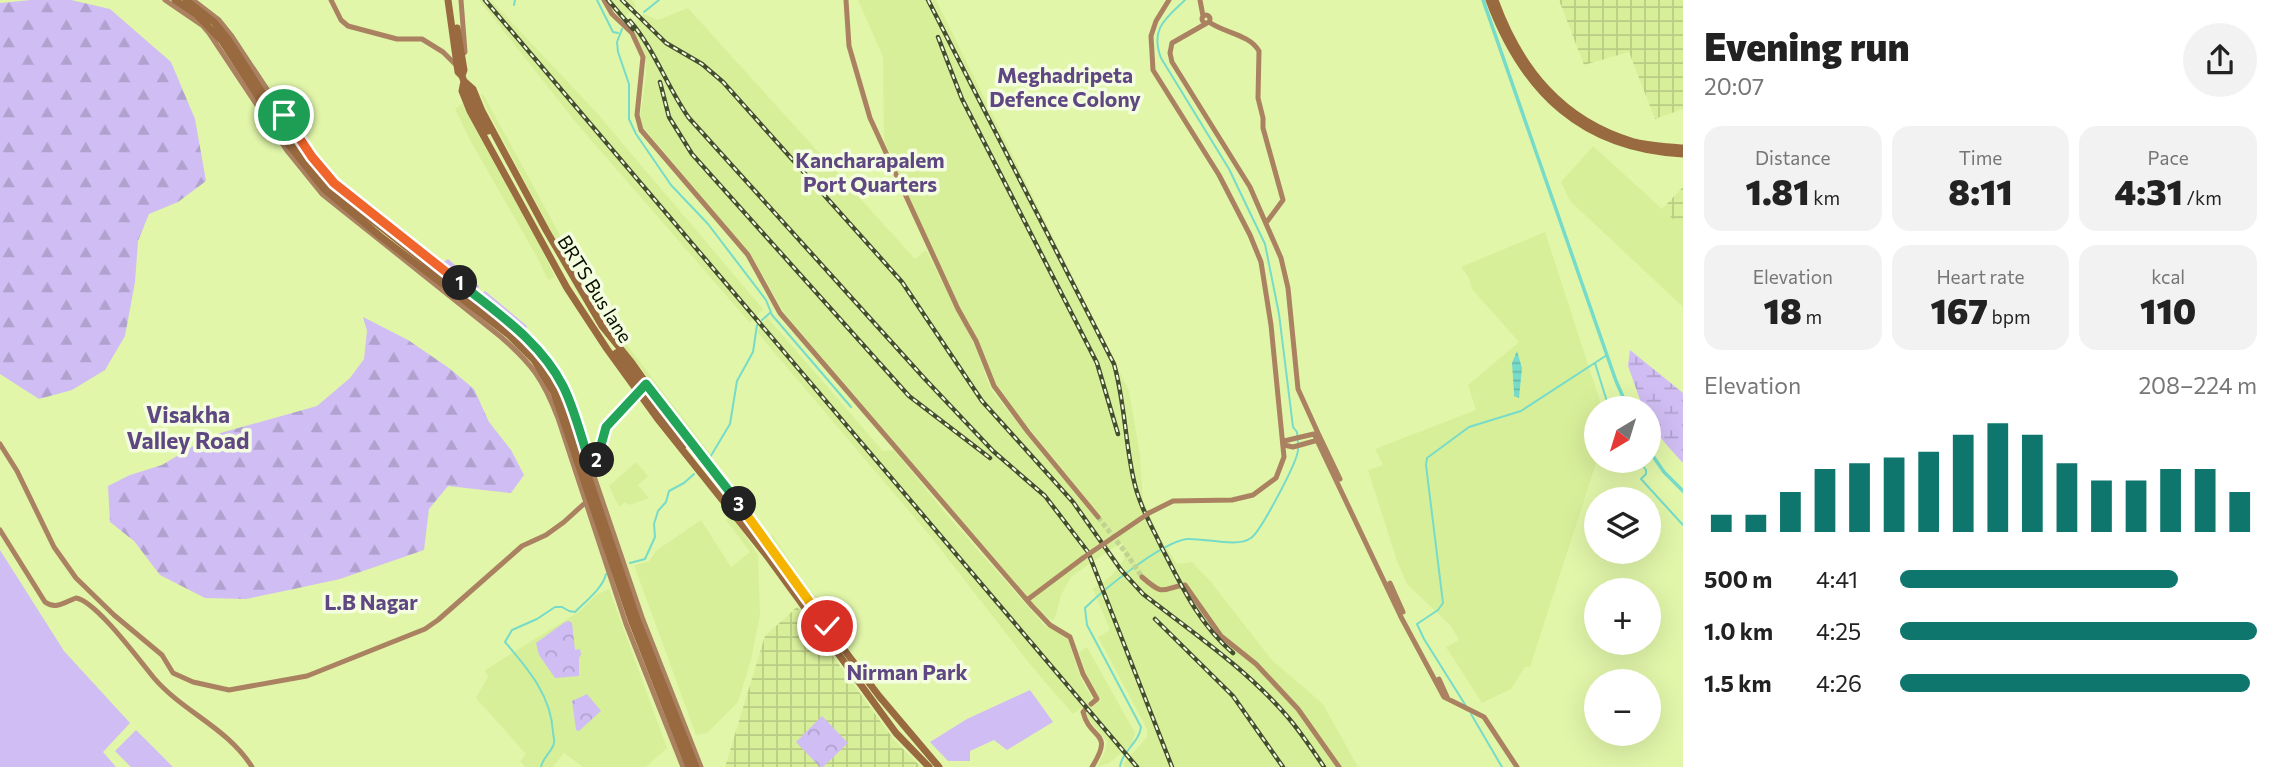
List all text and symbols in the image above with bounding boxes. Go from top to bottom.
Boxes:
text: Evening run [1704,22,1910,69]
button: share [2183,23,2257,97]
district label: Meghadripeta Defence Colony [989,62,1141,111]
text: 20:07 [1704,72,1764,100]
pin [254,85,314,145]
icon: arrive [265,96,303,134]
text: Distance [1755,146,1831,169]
text: Time [1959,146,2002,169]
text: Pace [2148,146,2189,169]
district label: Kancharapalem Port Quarters [795,147,945,196]
text: 1.81 [1746,169,1810,212]
text: 8:11 [1948,169,2013,212]
text: 4:31 [2114,169,2183,212]
text: km [1810,186,1840,209]
text: /km [2183,186,2222,209]
street label: BRTS Bus lane [553,231,638,347]
text: Elevation [1753,265,1833,288]
text: Heart rate [1936,265,2025,288]
text: kcal [2151,265,2185,288]
pin: 1 [442,266,477,300]
text: 1 [455,271,464,294]
text: 18 [1764,288,1802,331]
text: 167 [1930,288,1988,331]
text: 110 [2140,288,2196,331]
text: m [1802,305,1822,328]
text: bpm [1988,305,2031,328]
text: Elevation [1704,371,1801,399]
text: 208–224 m [2138,371,2257,399]
north arrow [1584,396,1661,472]
map controls [1584,396,1661,746]
district label: Visakha Valley Road [127,400,249,454]
pin: 2 [580,442,614,477]
text: 2 [591,448,602,471]
pin: 3 [722,486,756,522]
button: layers [1584,487,1661,564]
text: 3 [733,492,744,515]
text: 500 m [1704,565,1772,593]
text: 4:41 [1816,565,1858,593]
button: + [1584,578,1661,655]
district label: L.B Nagar [324,589,418,614]
pin [797,596,857,656]
icon: check [808,607,846,645]
text: 1.0 km [1704,617,1773,645]
text: 4:25 [1816,617,1861,645]
district label: Nirman Park [846,659,968,684]
button: − [1584,669,1661,746]
text: 1.5 km [1704,669,1772,697]
text: 4:26 [1816,669,1862,697]

